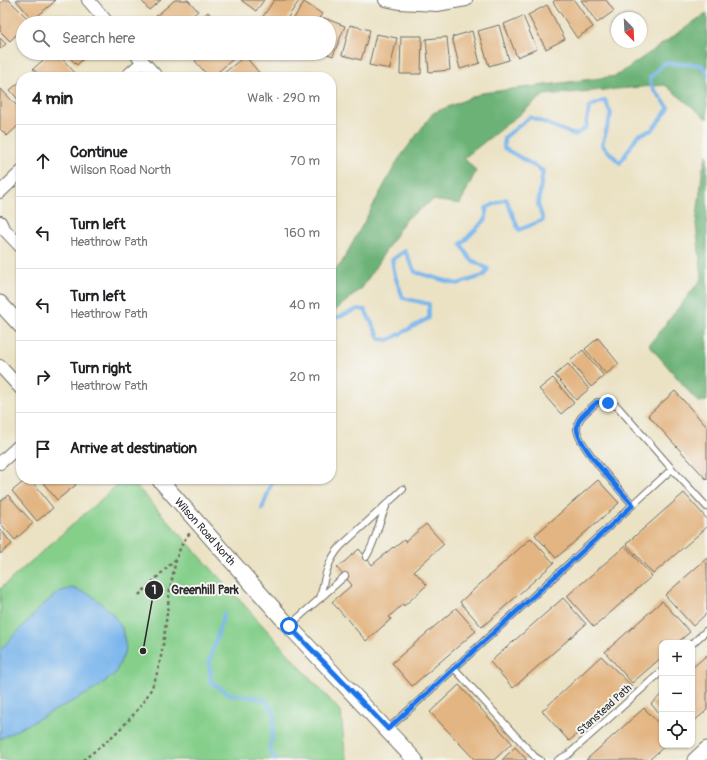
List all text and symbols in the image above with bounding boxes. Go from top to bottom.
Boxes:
north arrow [611,12,647,48]
search box [16,16,336,60]
icon: search [30,27,52,49]
text: Search here [62,29,135,48]
text: 4 min [32,88,73,109]
text: Walk · 290 m [247,90,320,106]
text: Continue [70,143,128,162]
icon: ahead [32,150,54,172]
text: 70 m [290,153,320,169]
text: Wilson Road North [70,162,171,178]
text: Turn left [70,215,126,234]
icon: left [32,222,54,244]
text: 160 m [284,225,320,241]
text: Heathrow Path [70,234,148,250]
text: Turn left [70,287,126,306]
icon: left [32,294,54,316]
text: 40 m [289,297,320,313]
text: Heathrow Path [70,306,148,322]
text: Turn right [70,359,131,378]
icon: right [32,366,54,388]
text: 20 m [289,369,320,385]
text: Heathrow Path [70,378,148,394]
route end [599,394,617,412]
icon: arrive [32,438,54,460]
text: Arrive at destination [70,439,197,458]
street label: Wilson Road North [172,495,238,568]
callout: Greenhill Park [144,578,247,602]
text: 1 [152,583,156,598]
text: Greenhill Park [171,583,240,598]
route start [280,617,298,635]
map controls [659,640,695,748]
button: + [659,640,695,676]
button: − [659,676,695,712]
street label: Stanstead Path [574,681,634,737]
button: locate [659,712,695,748]

